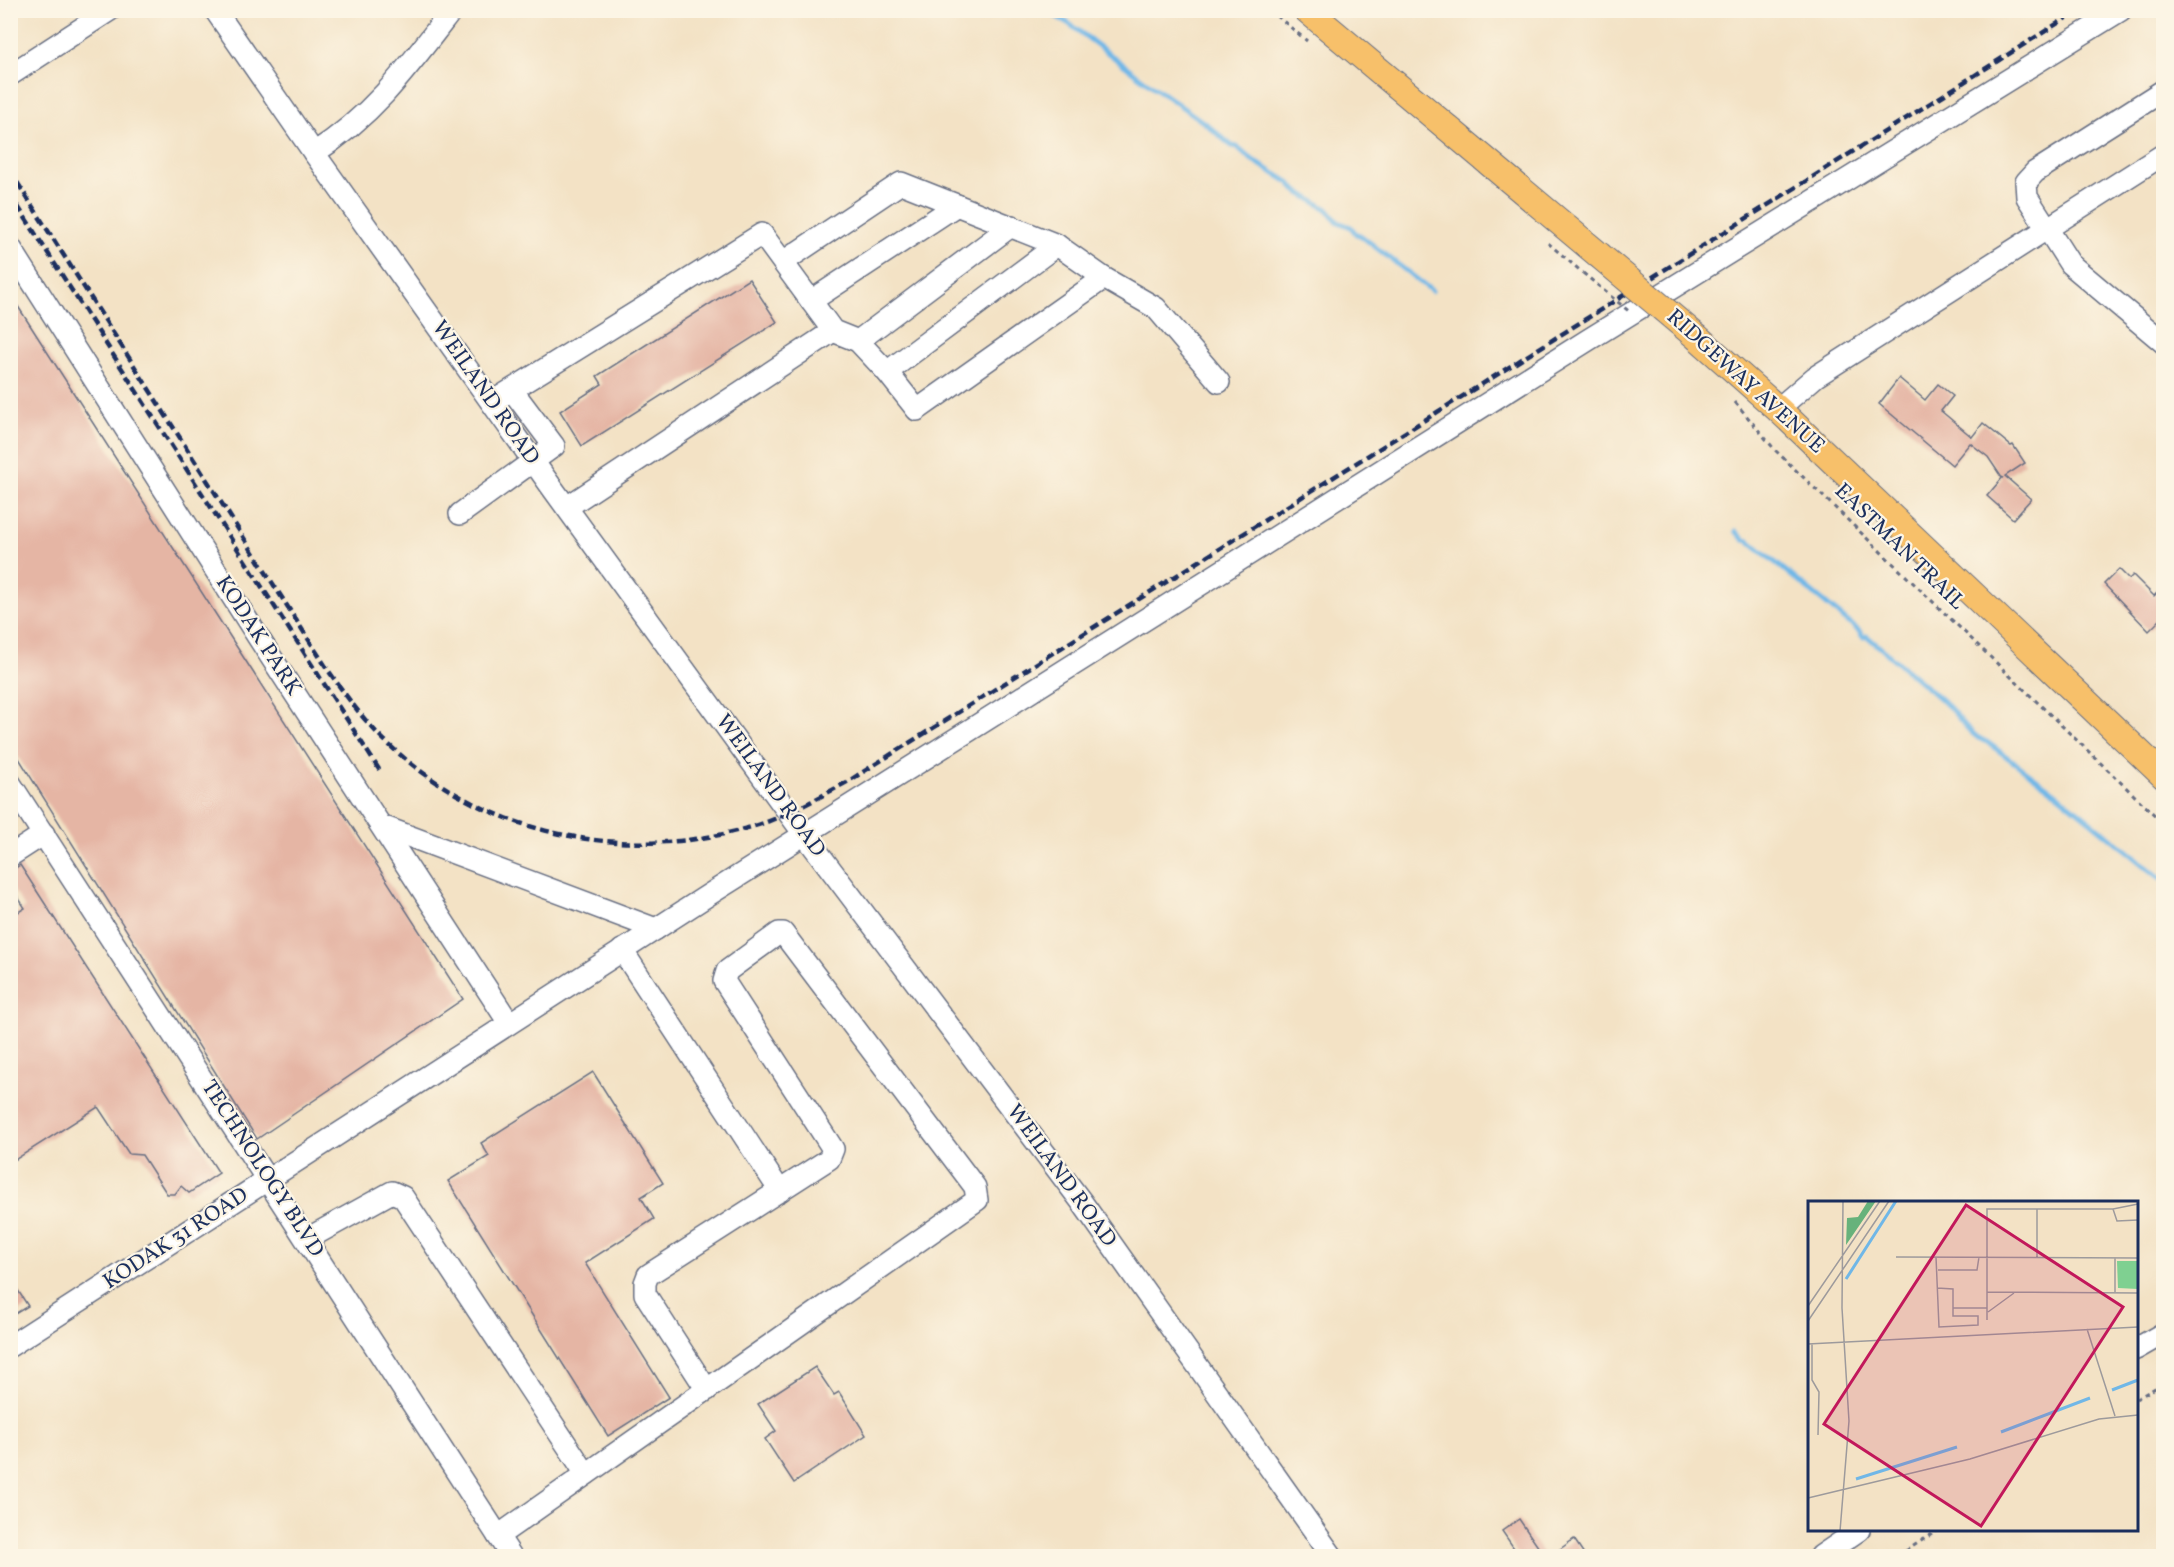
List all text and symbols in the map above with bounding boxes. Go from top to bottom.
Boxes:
street label: RIDGEWAY AVENUE [1659,302,1831,462]
street label: WEILAND ROAD [424,315,546,471]
street label: EASTMAN TRAIL [1827,477,1971,617]
street label: KODAK PARK [207,570,309,702]
street label: WEILAND ROAD [708,708,832,864]
street label: TECHNOLOGY BLVD [193,1074,331,1264]
street label: WEILAND ROAD [999,1098,1123,1254]
street label: KODAK 31 ROAD [97,1180,255,1298]
inset map [1808,1201,2138,1531]

